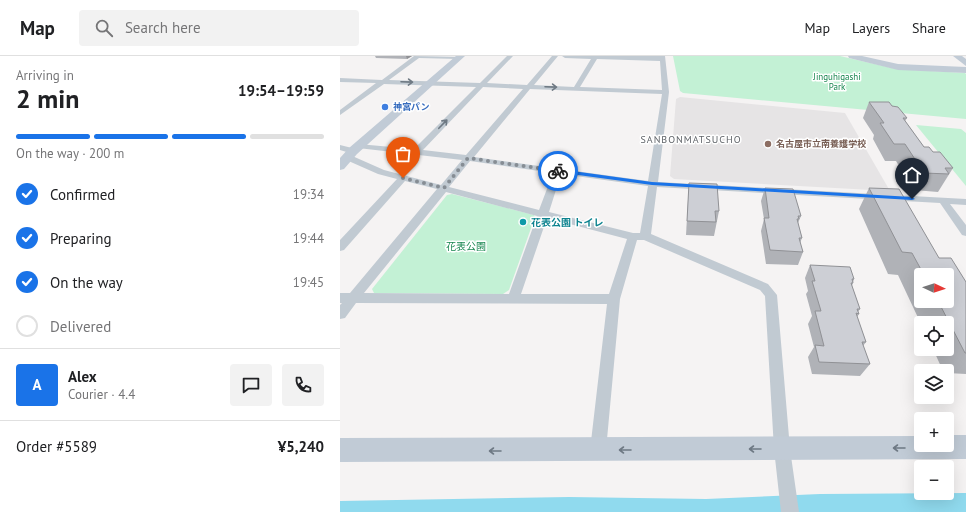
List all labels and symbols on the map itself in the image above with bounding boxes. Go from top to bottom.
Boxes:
park label: Jinguhigashi Park [812,71,861,92]
one-way arrow [400,79,413,86]
one-way arrow [544,84,557,91]
place label: 神宮パン [393,101,429,112]
marker: 神宮パン [380,102,390,112]
one-way arrow [438,119,448,129]
district label: SANBONMATSUCHO [640,133,742,146]
pin [386,137,420,178]
place label: 名古屋市立南養護学校 [776,138,867,149]
marker: 名古屋市立南養護学校 [763,139,773,149]
courier [538,151,578,191]
pin [895,158,929,199]
place label: 花表公園 トイレ [531,216,604,229]
marker: 花表公園 トイレ [518,217,528,227]
park label: 花表公園 [446,240,486,253]
north arrow [914,268,954,308]
one-way arrow [893,444,906,452]
one-way arrow [749,445,762,453]
one-way arrow [619,446,632,454]
one-way arrow [489,447,502,455]

